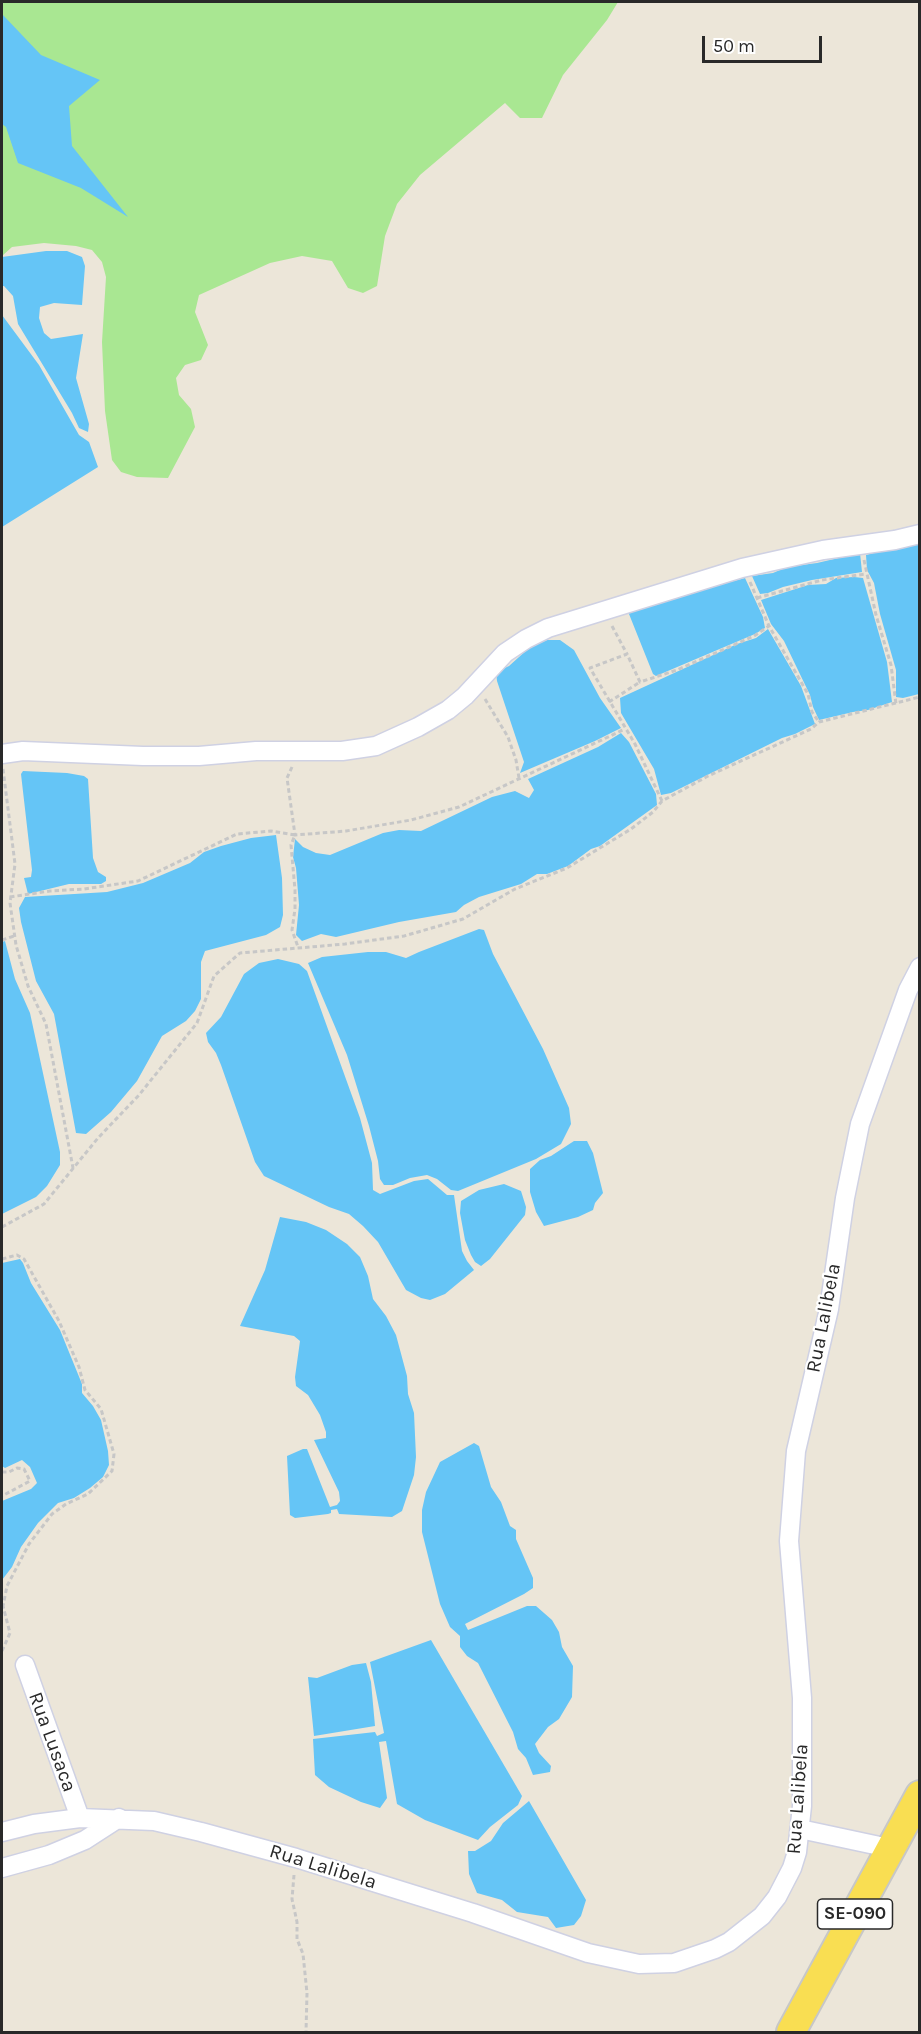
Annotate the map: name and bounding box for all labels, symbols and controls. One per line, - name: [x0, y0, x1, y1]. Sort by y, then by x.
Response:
- scale bar: [705, 24, 825, 62]
- text: 50 m: [713, 35, 755, 57]
- street label: Rua Lalibela: [802, 1261, 846, 1375]
- street label: Rua Lusaca: [23, 1689, 81, 1795]
- street label: Rua Lalibela: [782, 1743, 814, 1855]
- street label: Rua Lalibela: [267, 1839, 379, 1895]
- road number: SE-090: [818, 1899, 892, 1929]

